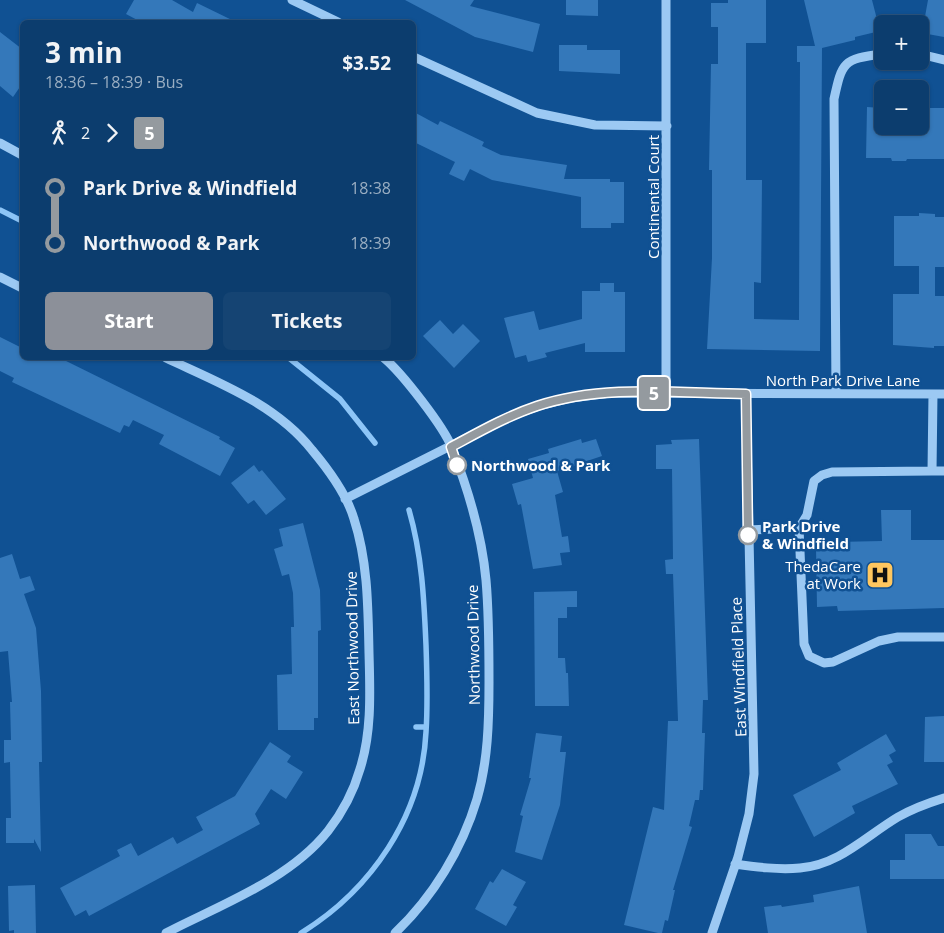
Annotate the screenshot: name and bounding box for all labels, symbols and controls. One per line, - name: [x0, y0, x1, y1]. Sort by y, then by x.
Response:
- map controls: [874, 15, 929, 135]
- button: +: [874, 15, 929, 70]
- text: 3 min: [45, 33, 123, 71]
- text: $3.52: [342, 50, 391, 76]
- text: 18:36 – 18:39 · Bus: [45, 71, 183, 93]
- button: −: [874, 80, 929, 135]
- icon: walk: [45, 119, 73, 147]
- icon: forward: [98, 119, 126, 147]
- text: 5: [144, 121, 154, 145]
- text: 2: [81, 122, 90, 144]
- street label: Continental Court: [643, 135, 663, 259]
- text: Park Drive & Windfield: [83, 175, 297, 201]
- text: 18:38: [350, 177, 391, 199]
- text: Northwood & Park: [83, 230, 259, 256]
- text: 18:39: [350, 232, 391, 254]
- button: Start: [45, 292, 213, 350]
- button: Tickets: [223, 292, 391, 350]
- street label: North Park Drive Lane: [766, 370, 920, 390]
- line badge: 5: [638, 377, 670, 409]
- text: 5: [649, 381, 659, 405]
- marker: Northwood & Park: [447, 455, 467, 475]
- place label: Northwood & Park: [471, 455, 611, 475]
- place label: Park Drive & Windfield: [762, 516, 849, 553]
- marker: Park Drive & Windfield: [738, 525, 758, 545]
- place label: ThedaCare at Work: [785, 556, 861, 593]
- hospital icon: ThedaCare at Work: [865, 560, 895, 590]
- street label: East Northwood Drive: [341, 571, 363, 725]
- street label: Northwood Drive: [462, 585, 484, 705]
- street label: East Windfield Place: [726, 597, 750, 737]

